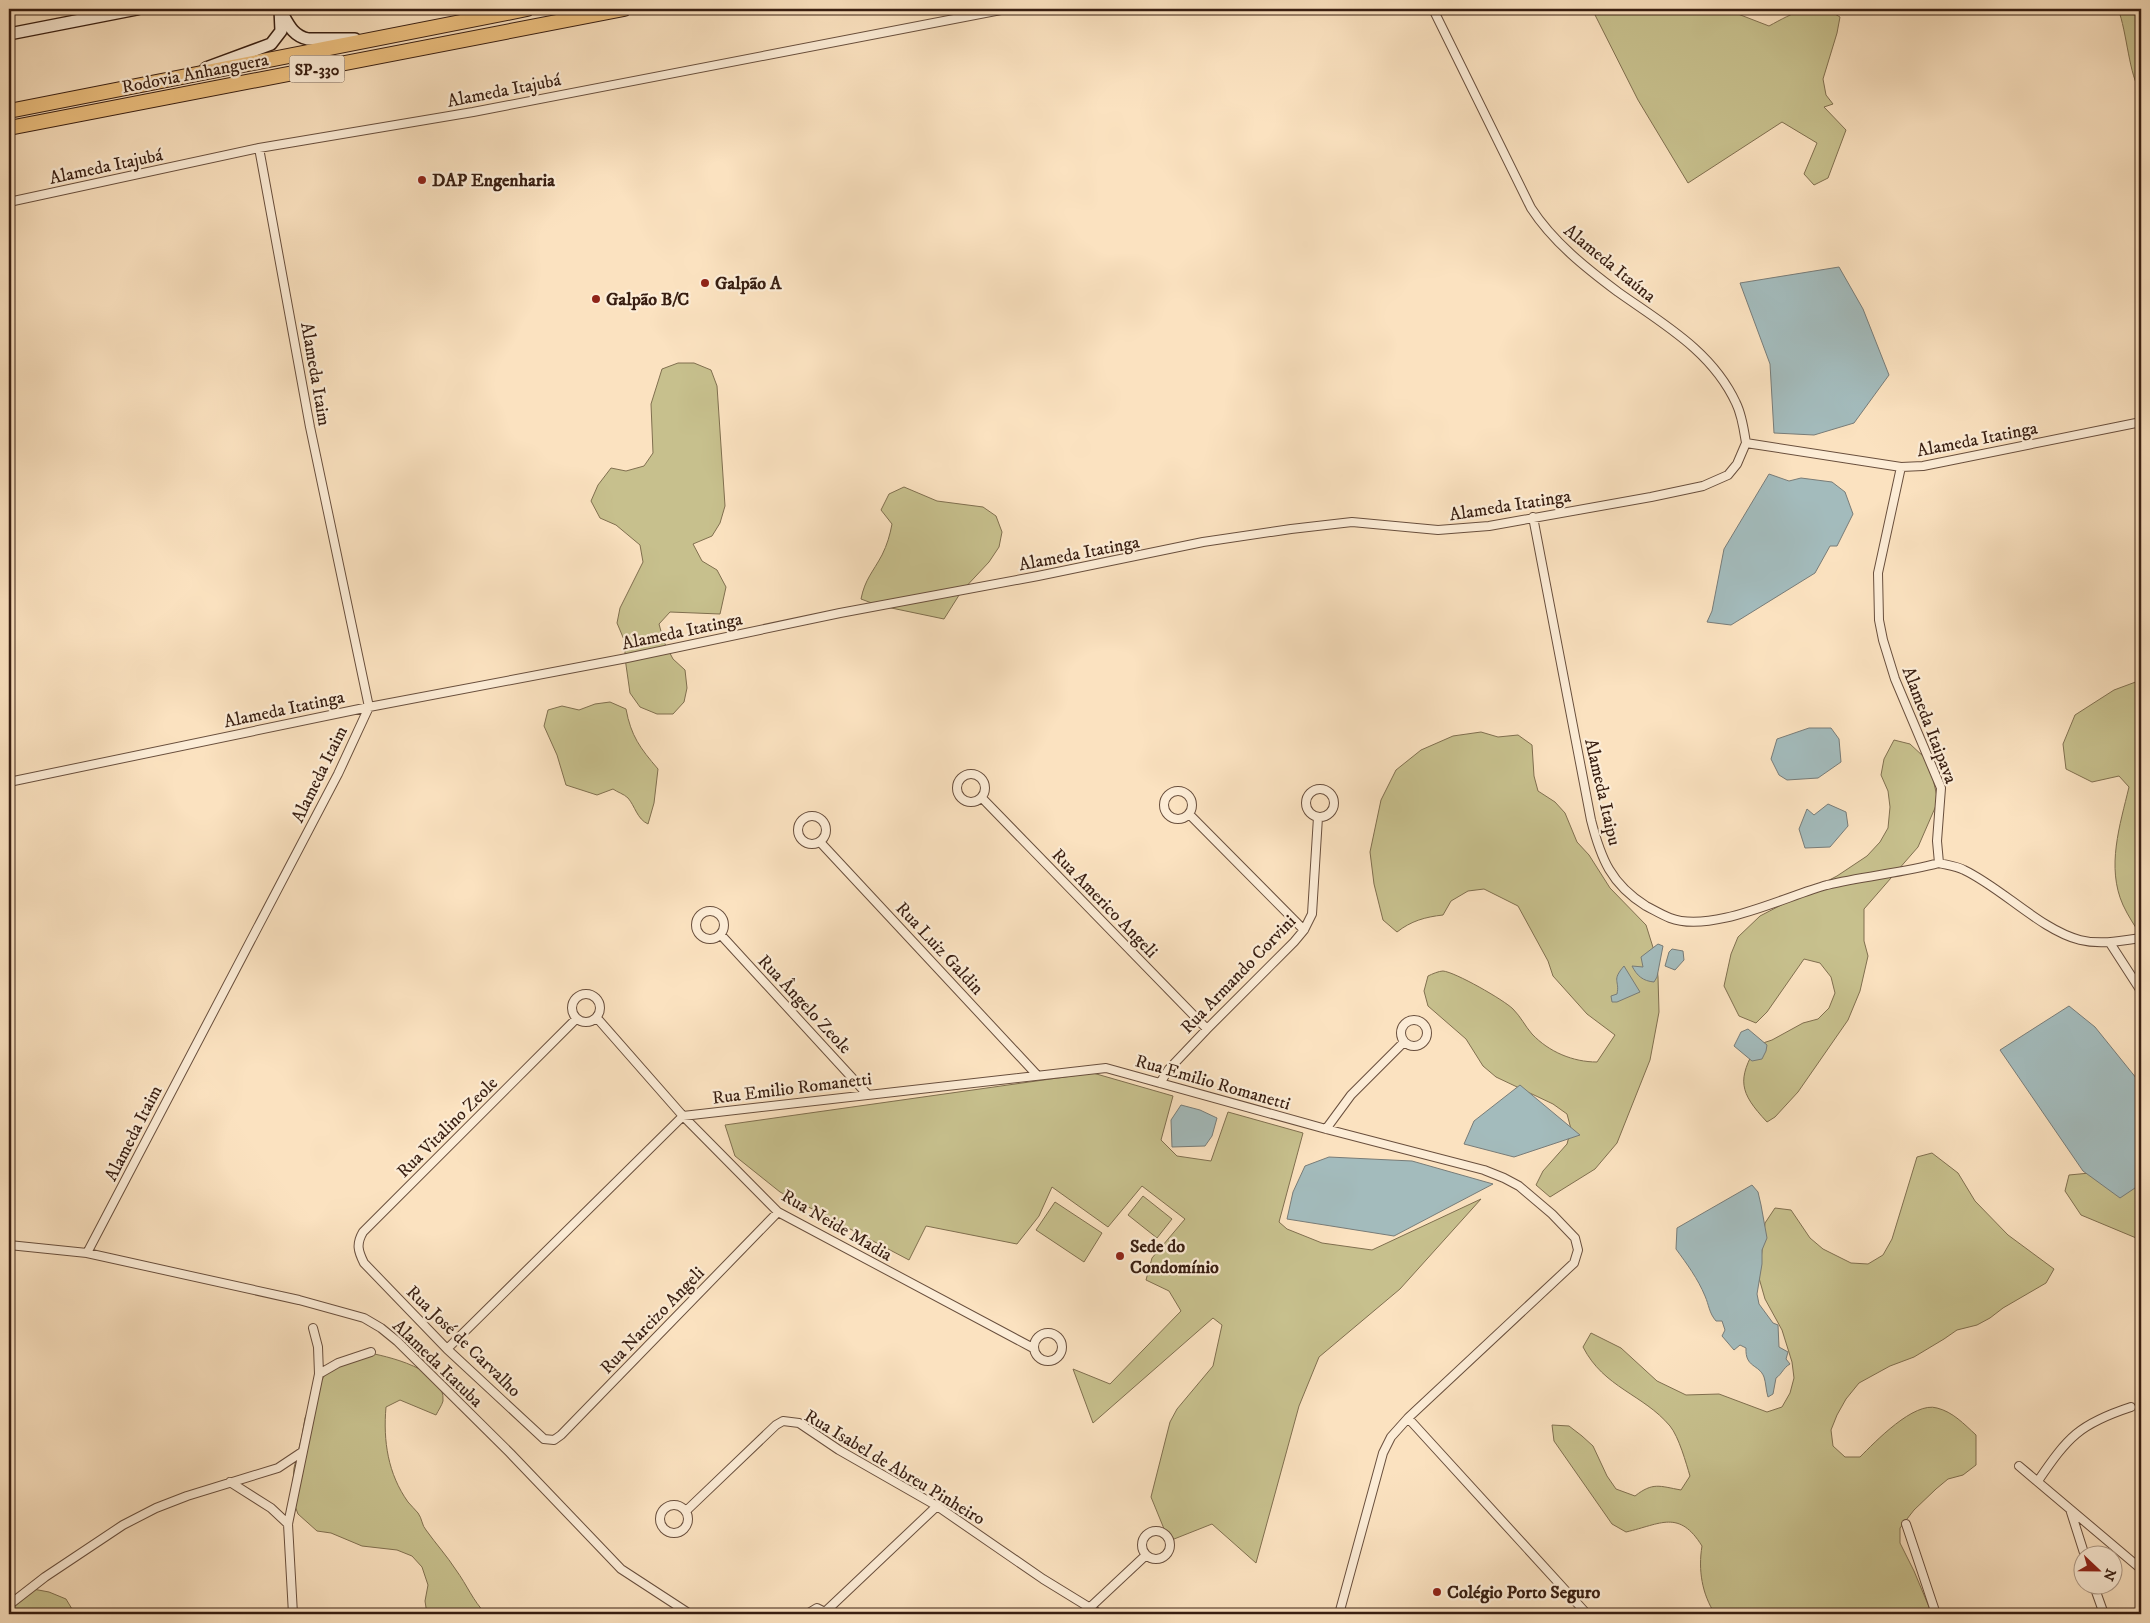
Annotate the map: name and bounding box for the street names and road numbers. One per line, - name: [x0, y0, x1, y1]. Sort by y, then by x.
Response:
- street label: Rodovia Anhanguera: [120, 49, 271, 99]
- road number: SP-330: [290, 56, 344, 82]
- street label: Alameda Itajubá: [445, 69, 563, 113]
- street label: Alameda Itajubá: [47, 144, 165, 190]
- street label: Alameda Itaúna: [1559, 220, 1660, 308]
- street label: Alameda Itaim: [295, 321, 335, 428]
- street label: Alameda Itatinga: [1915, 417, 2040, 462]
- street label: Alameda Itatinga: [1448, 485, 1573, 526]
- street label: Alameda Itatinga: [1017, 531, 1142, 576]
- street label: Alameda Itatinga: [620, 608, 745, 655]
- street label: Alameda Itaipava: [1897, 664, 1962, 787]
- street label: Alameda Itatinga: [222, 686, 347, 733]
- street label: Alameda Itaim: [287, 723, 353, 826]
- street label: Alameda Itaipu: [1579, 737, 1625, 848]
- street label: Rua Americo Angeli: [1047, 844, 1162, 963]
- street label: Rua Luiz Galdin: [891, 898, 988, 1000]
- street label: Rua Armando Corvini: [1176, 911, 1301, 1039]
- street label: Rua Ângelo Zeole: [753, 950, 857, 1059]
- street label: Rua Emilio Romanetti: [1133, 1050, 1293, 1116]
- street label: Rua Emilio Romanetti: [711, 1068, 873, 1110]
- street label: Rua Vitalino Zeole: [393, 1073, 503, 1183]
- street label: Alameda Itaim: [100, 1082, 167, 1185]
- street label: Rua Neide Madia: [777, 1185, 896, 1267]
- street label: Rua Narcizo Angeli: [596, 1262, 710, 1379]
- street label: Rua José de Carvalho: [401, 1281, 525, 1402]
- street label: Alameda Itatuba: [388, 1315, 487, 1413]
- street label: Rua Isabel de Abreu Pinheiro: [800, 1405, 989, 1531]

